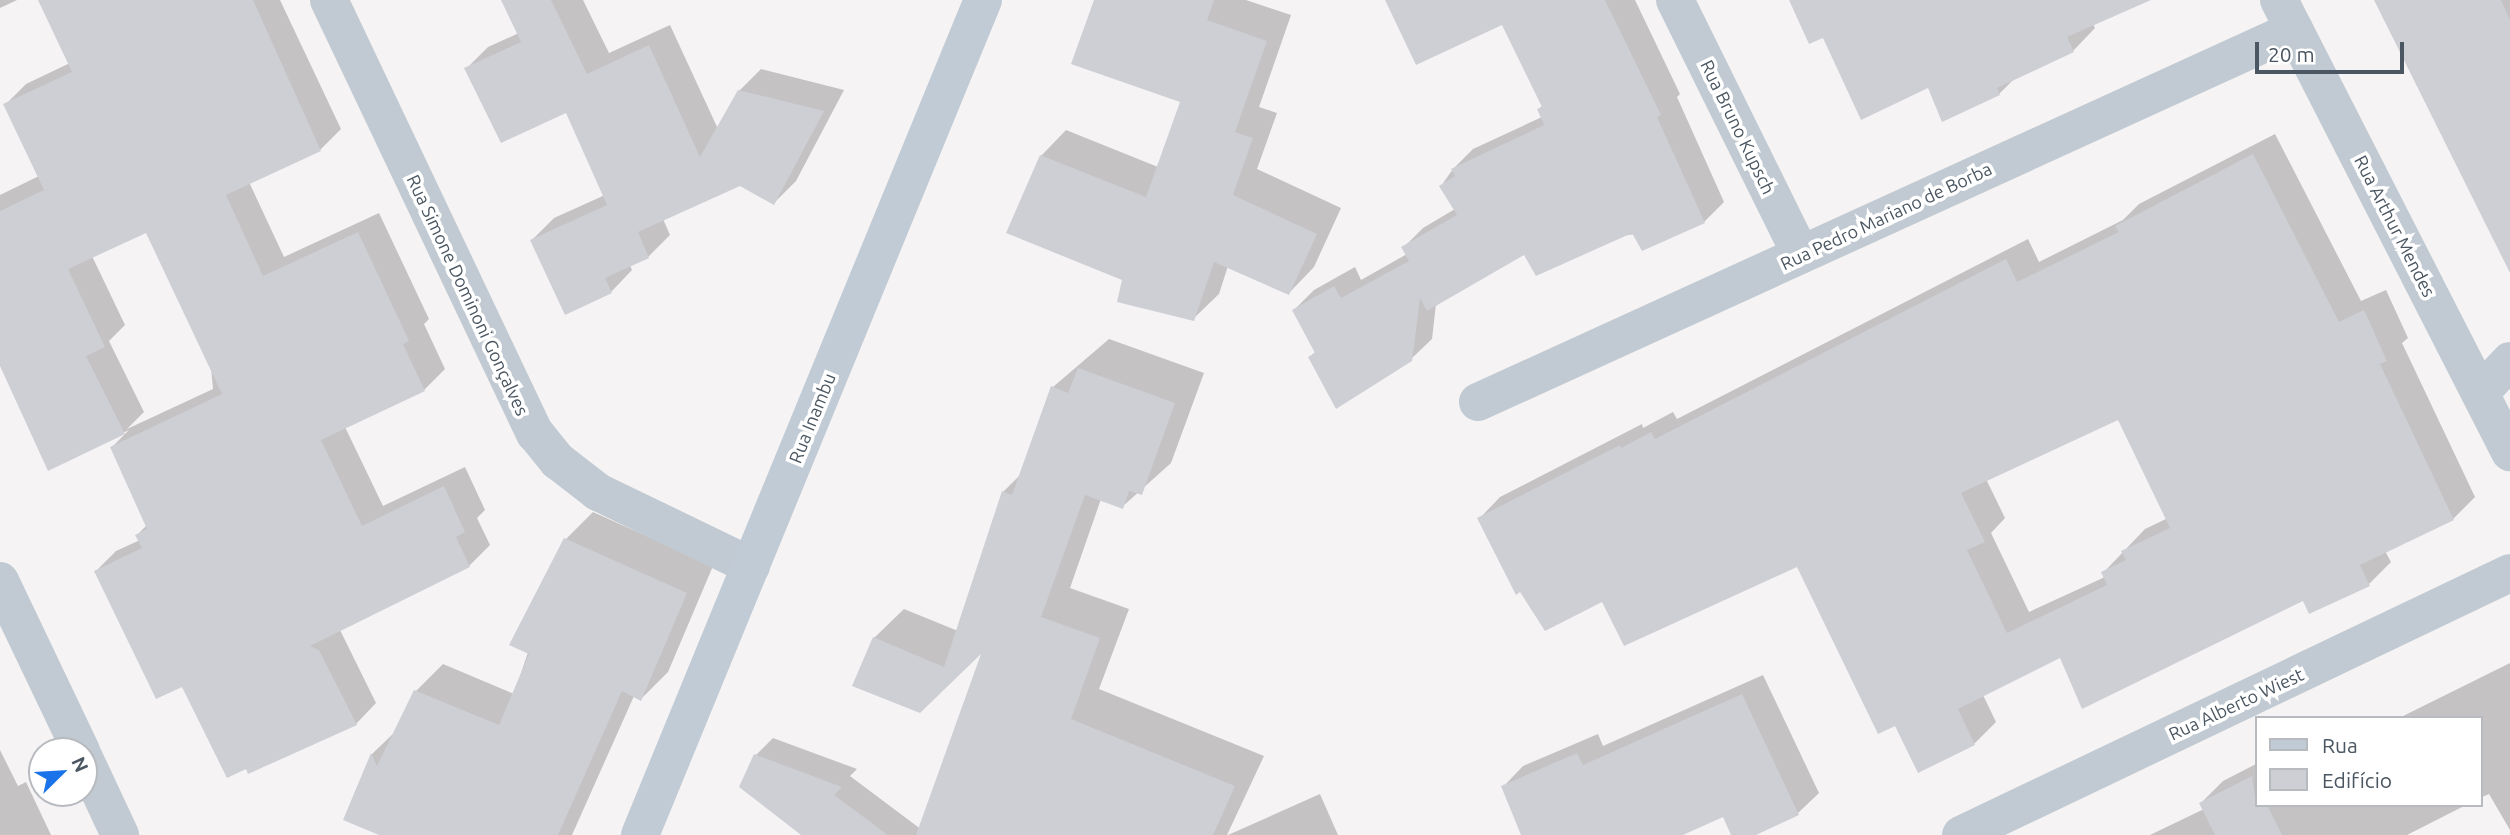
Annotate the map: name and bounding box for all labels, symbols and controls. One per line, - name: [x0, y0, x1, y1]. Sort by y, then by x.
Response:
- scale bar: [2258, 28, 2407, 72]
- text: 20 m: [2268, 42, 2315, 66]
- street label: Rua Bruno Kupsch: [1696, 56, 1780, 198]
- street label: Rua Arthur Mendes: [2350, 152, 2440, 300]
- street label: Rua Pedro Mariano de Borba: [1777, 157, 1995, 275]
- street label: Rua Simone Dominoni Gonçalves: [403, 171, 533, 419]
- street label: Rua Inambu: [784, 370, 840, 466]
- street label: Rua Alberto Wiest: [2165, 663, 2307, 745]
- legend: [2254, 716, 2482, 807]
- text: Rua: [2322, 733, 2358, 757]
- north arrow: [28, 737, 98, 807]
- text: N: [67, 753, 93, 775]
- text: Edifício: [2322, 768, 2392, 792]

